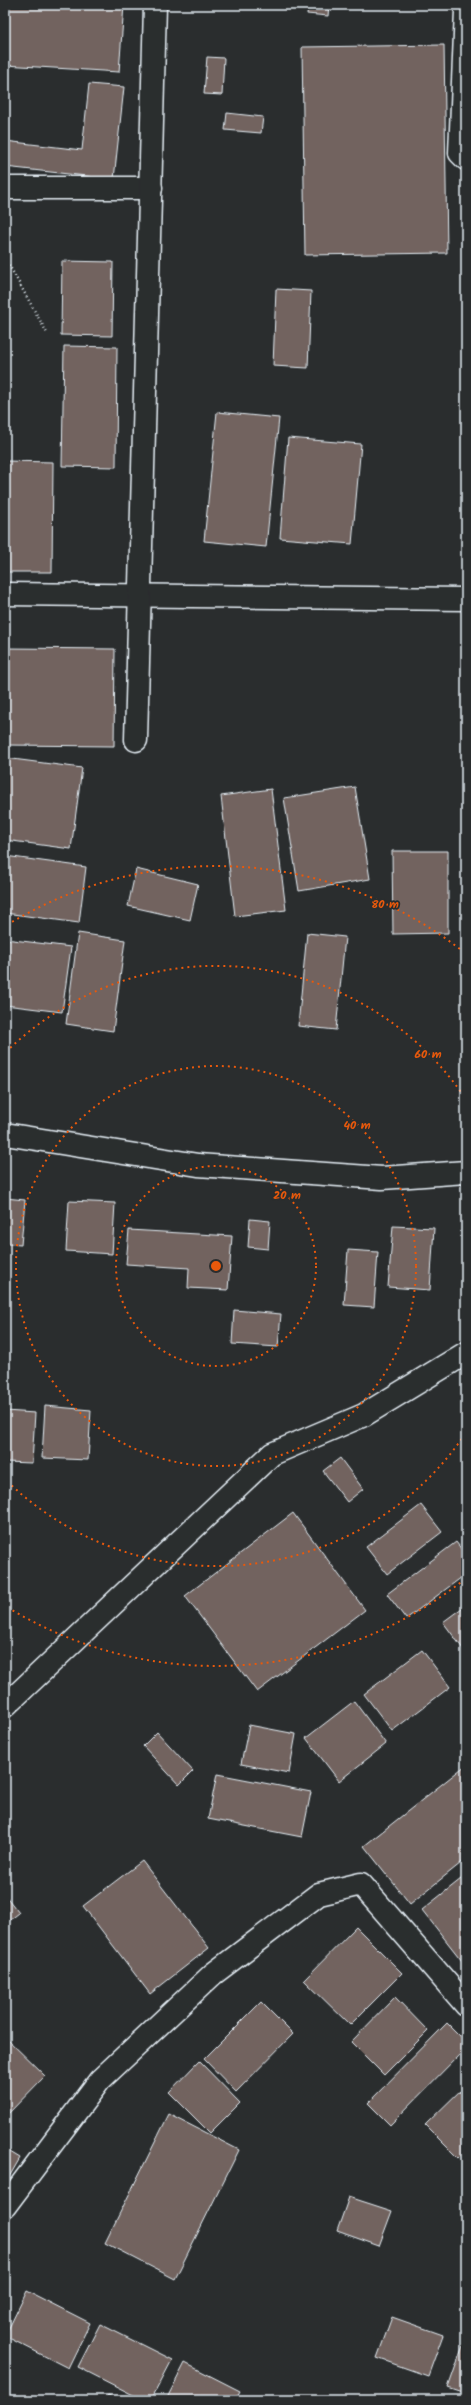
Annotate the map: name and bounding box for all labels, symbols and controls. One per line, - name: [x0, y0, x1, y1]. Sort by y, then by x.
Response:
- text: 80 m: [371, 895, 399, 914]
- text: 60 m: [414, 1045, 442, 1064]
- text: 40 m: [343, 1116, 371, 1135]
- text: 20 m: [273, 1186, 301, 1205]
- centre of rings: [209, 1259, 223, 1273]

